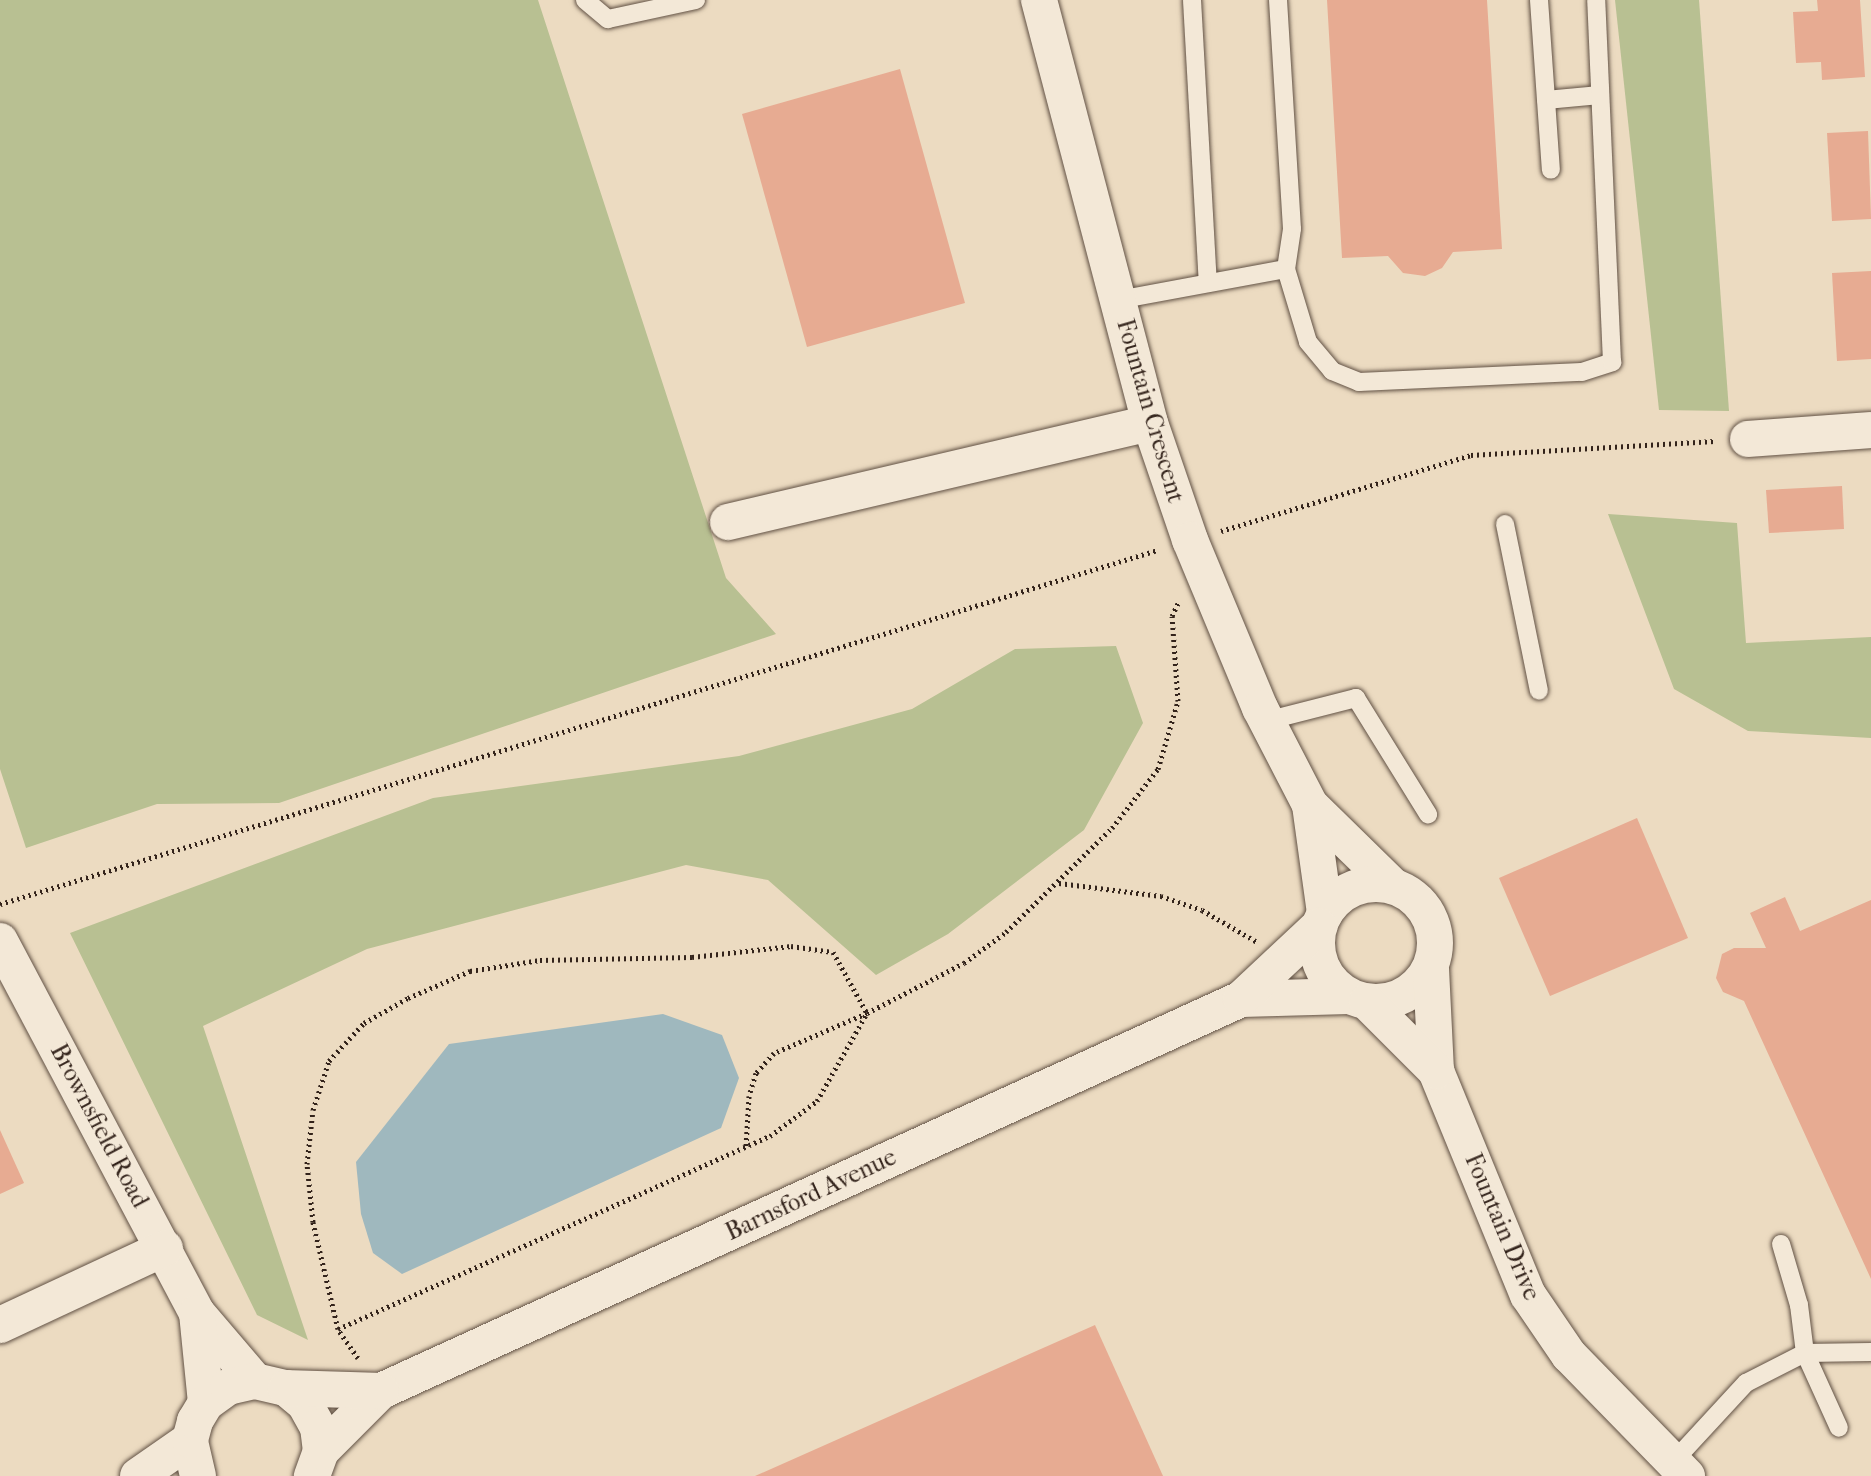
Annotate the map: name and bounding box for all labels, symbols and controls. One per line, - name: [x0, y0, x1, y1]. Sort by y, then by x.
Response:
- street label: Fountain Crescent: [1110, 316, 1190, 506]
- street label: Brownsfield Road: [44, 1039, 154, 1213]
- street label: Barnsford Avenue: [721, 1143, 901, 1247]
- street label: Fountain Drive: [1458, 1149, 1546, 1305]

